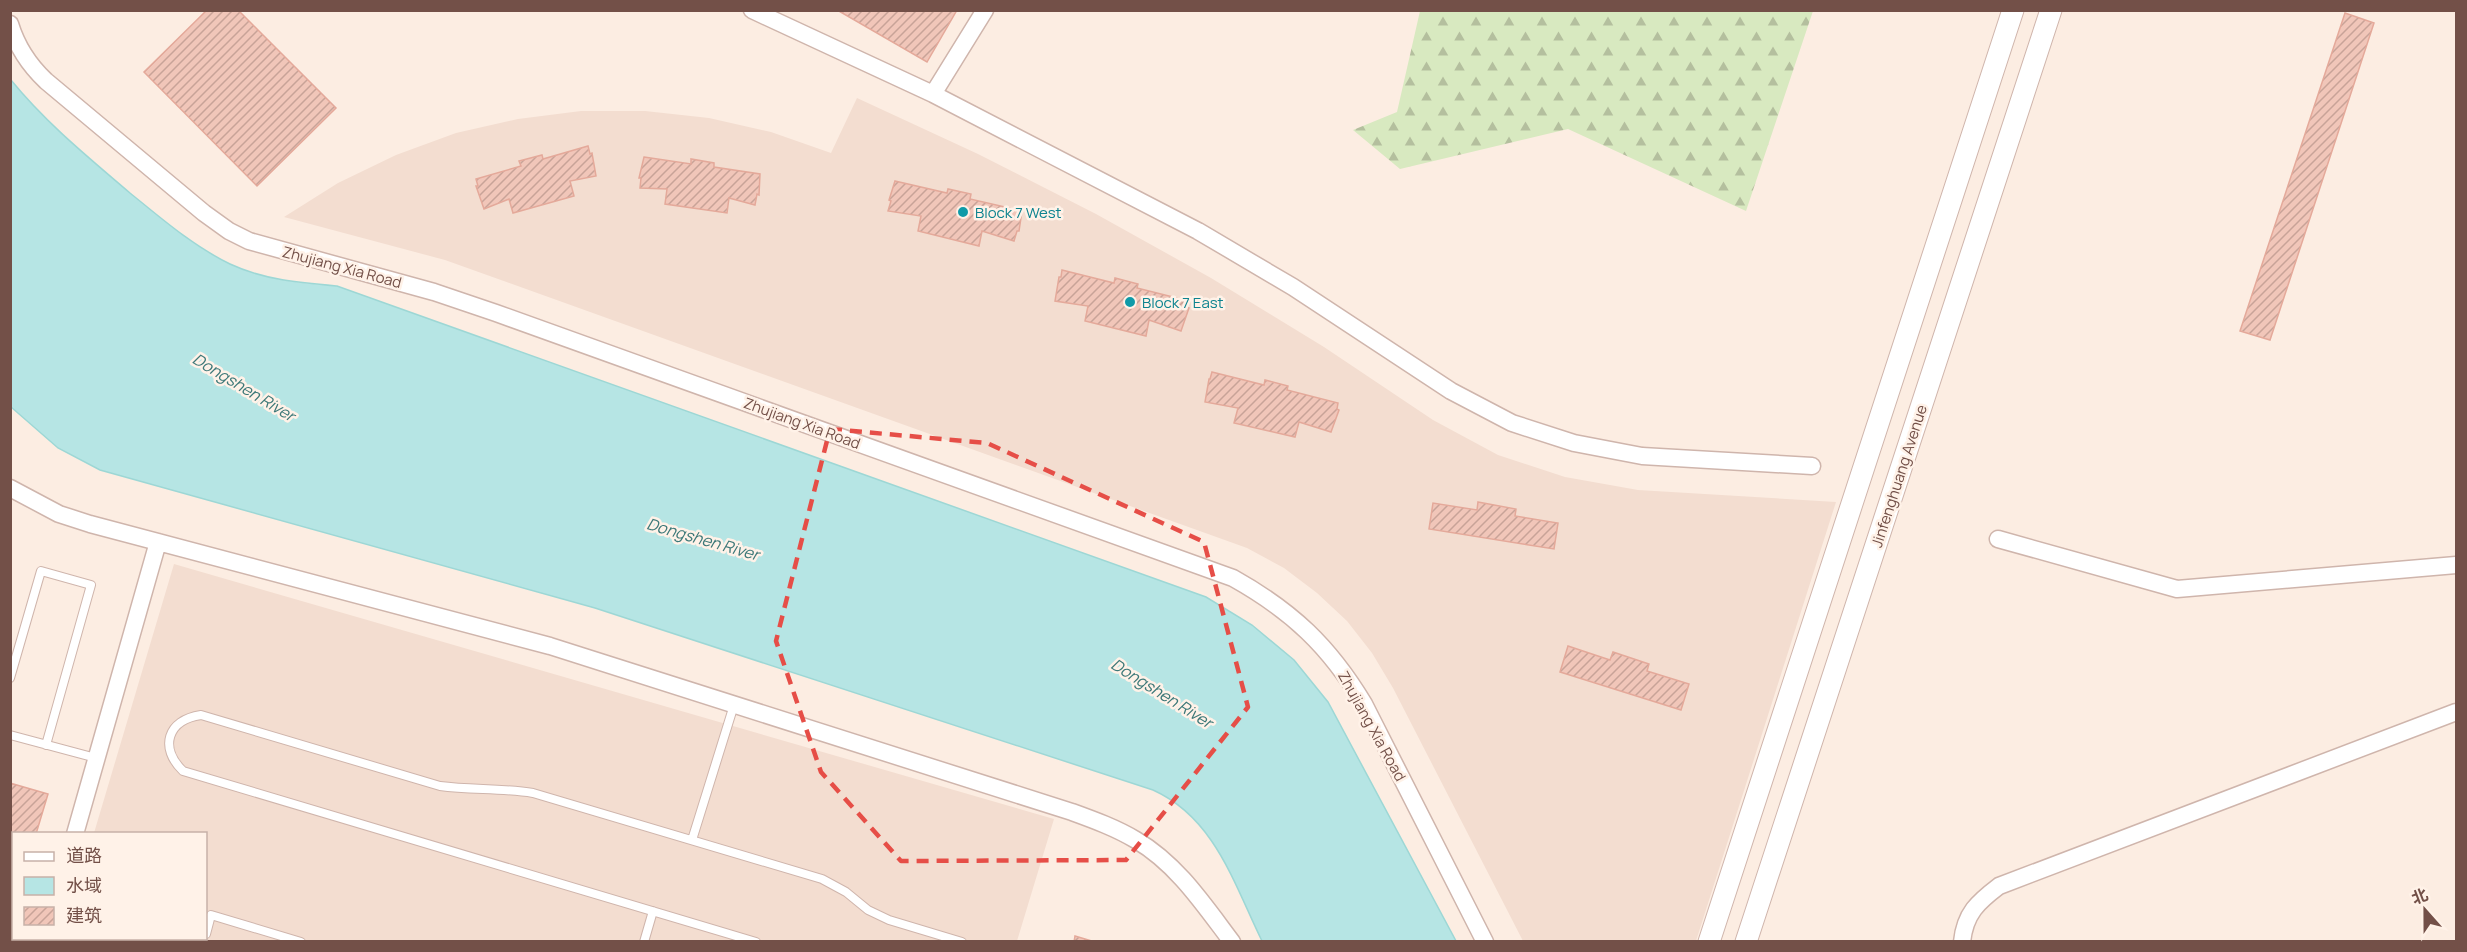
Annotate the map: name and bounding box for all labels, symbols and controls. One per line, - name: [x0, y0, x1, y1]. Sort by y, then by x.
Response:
- place label: Block 7 West: [975, 202, 1062, 223]
- marker: Block 7 West: [956, 205, 970, 219]
- street label: Zhujiang Xia Road: [280, 241, 404, 293]
- place label: Block 7 East: [1142, 292, 1224, 313]
- marker: Block 7 East: [1123, 295, 1137, 309]
- water label: Dongshen River: [189, 348, 301, 427]
- street label: Zhujiang Xia Road: [741, 392, 863, 454]
- street label: Jinfenghuang Avenue: [1866, 402, 1932, 550]
- water label: Dongshen River: [644, 512, 764, 566]
- water label: Dongshen River: [1107, 653, 1219, 734]
- street label: Zhujiang Xia Road: [1333, 667, 1411, 785]
- legend: [12, 832, 207, 940]
- text: 道路: [66, 843, 102, 867]
- text: 水域: [66, 873, 102, 897]
- north arrow: [2395, 880, 2455, 940]
- text: 北: [2408, 883, 2431, 909]
- text: 建筑: [66, 903, 102, 927]

